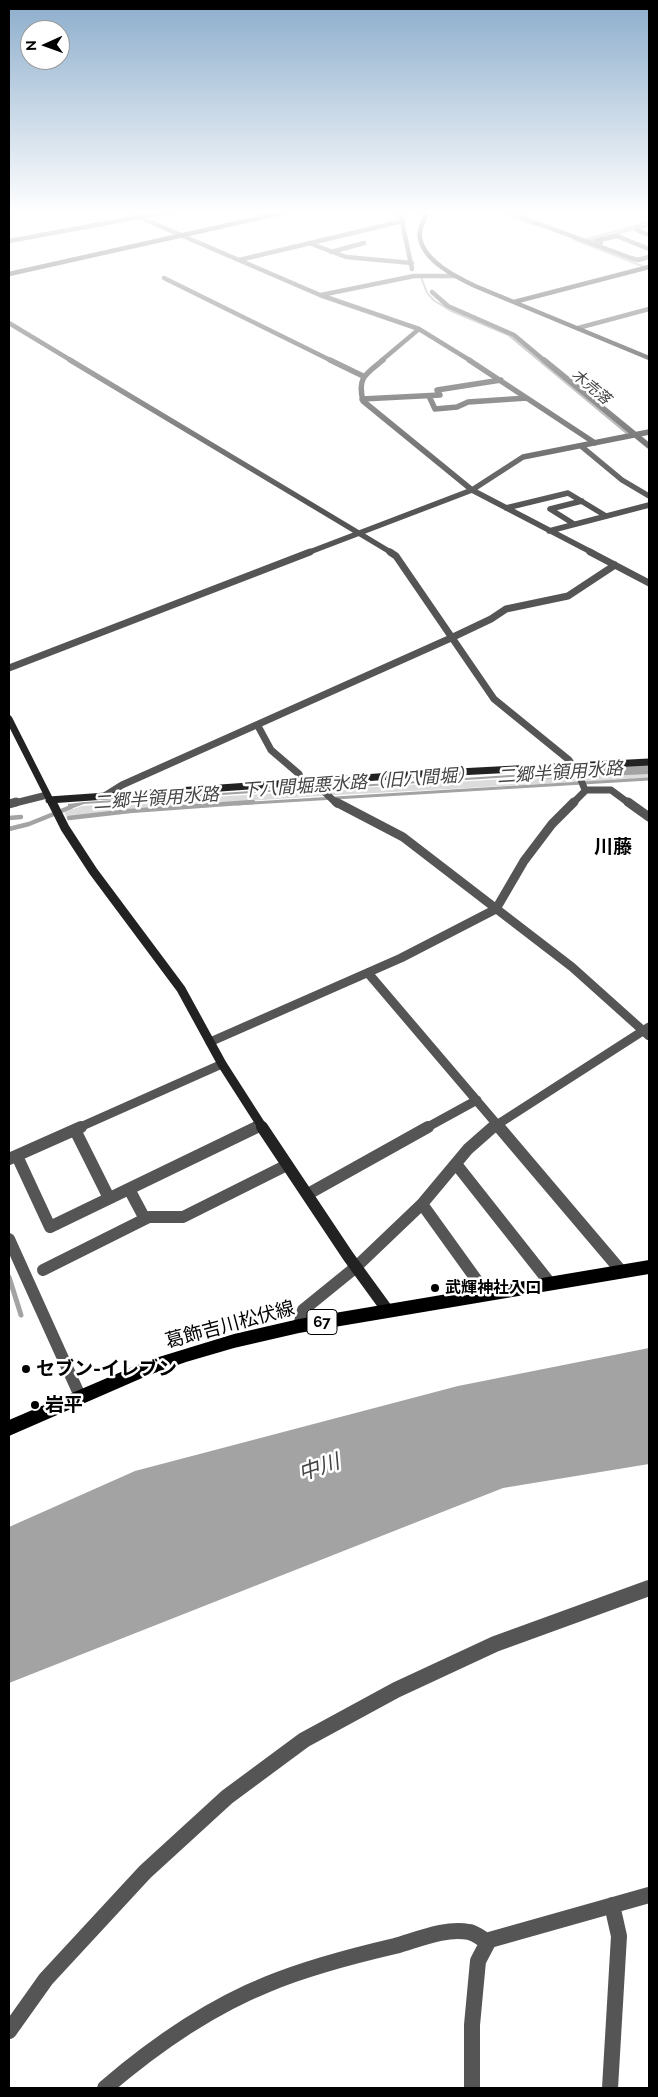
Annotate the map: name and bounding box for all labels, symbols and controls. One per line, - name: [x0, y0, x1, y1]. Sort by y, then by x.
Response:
- north arrow: [20, 20, 70, 70]
- text: N: [23, 40, 39, 51]
- water label: 木売落: [568, 366, 614, 408]
- water label: 二郷半領用水路: [496, 758, 624, 788]
- water label: 下八間堀悪水路（旧八間堀）: [241, 764, 475, 802]
- water label: 二郷半領用水路: [92, 784, 220, 814]
- district label: 川藤: [594, 836, 632, 858]
- place label: 武輝神社入口: [445, 1278, 541, 1298]
- marker: 武輝神社入口: [429, 1282, 441, 1294]
- street label: 葛飾吉川松伏線: [163, 1297, 297, 1353]
- road number: 67: [307, 1310, 337, 1334]
- place label: セブン-イレブン: [36, 1358, 177, 1380]
- marker: セブン-イレブン: [20, 1363, 32, 1375]
- place label: 岩平: [45, 1394, 83, 1416]
- marker: 岩平: [29, 1399, 41, 1411]
- water label: 中川: [295, 1449, 343, 1487]

